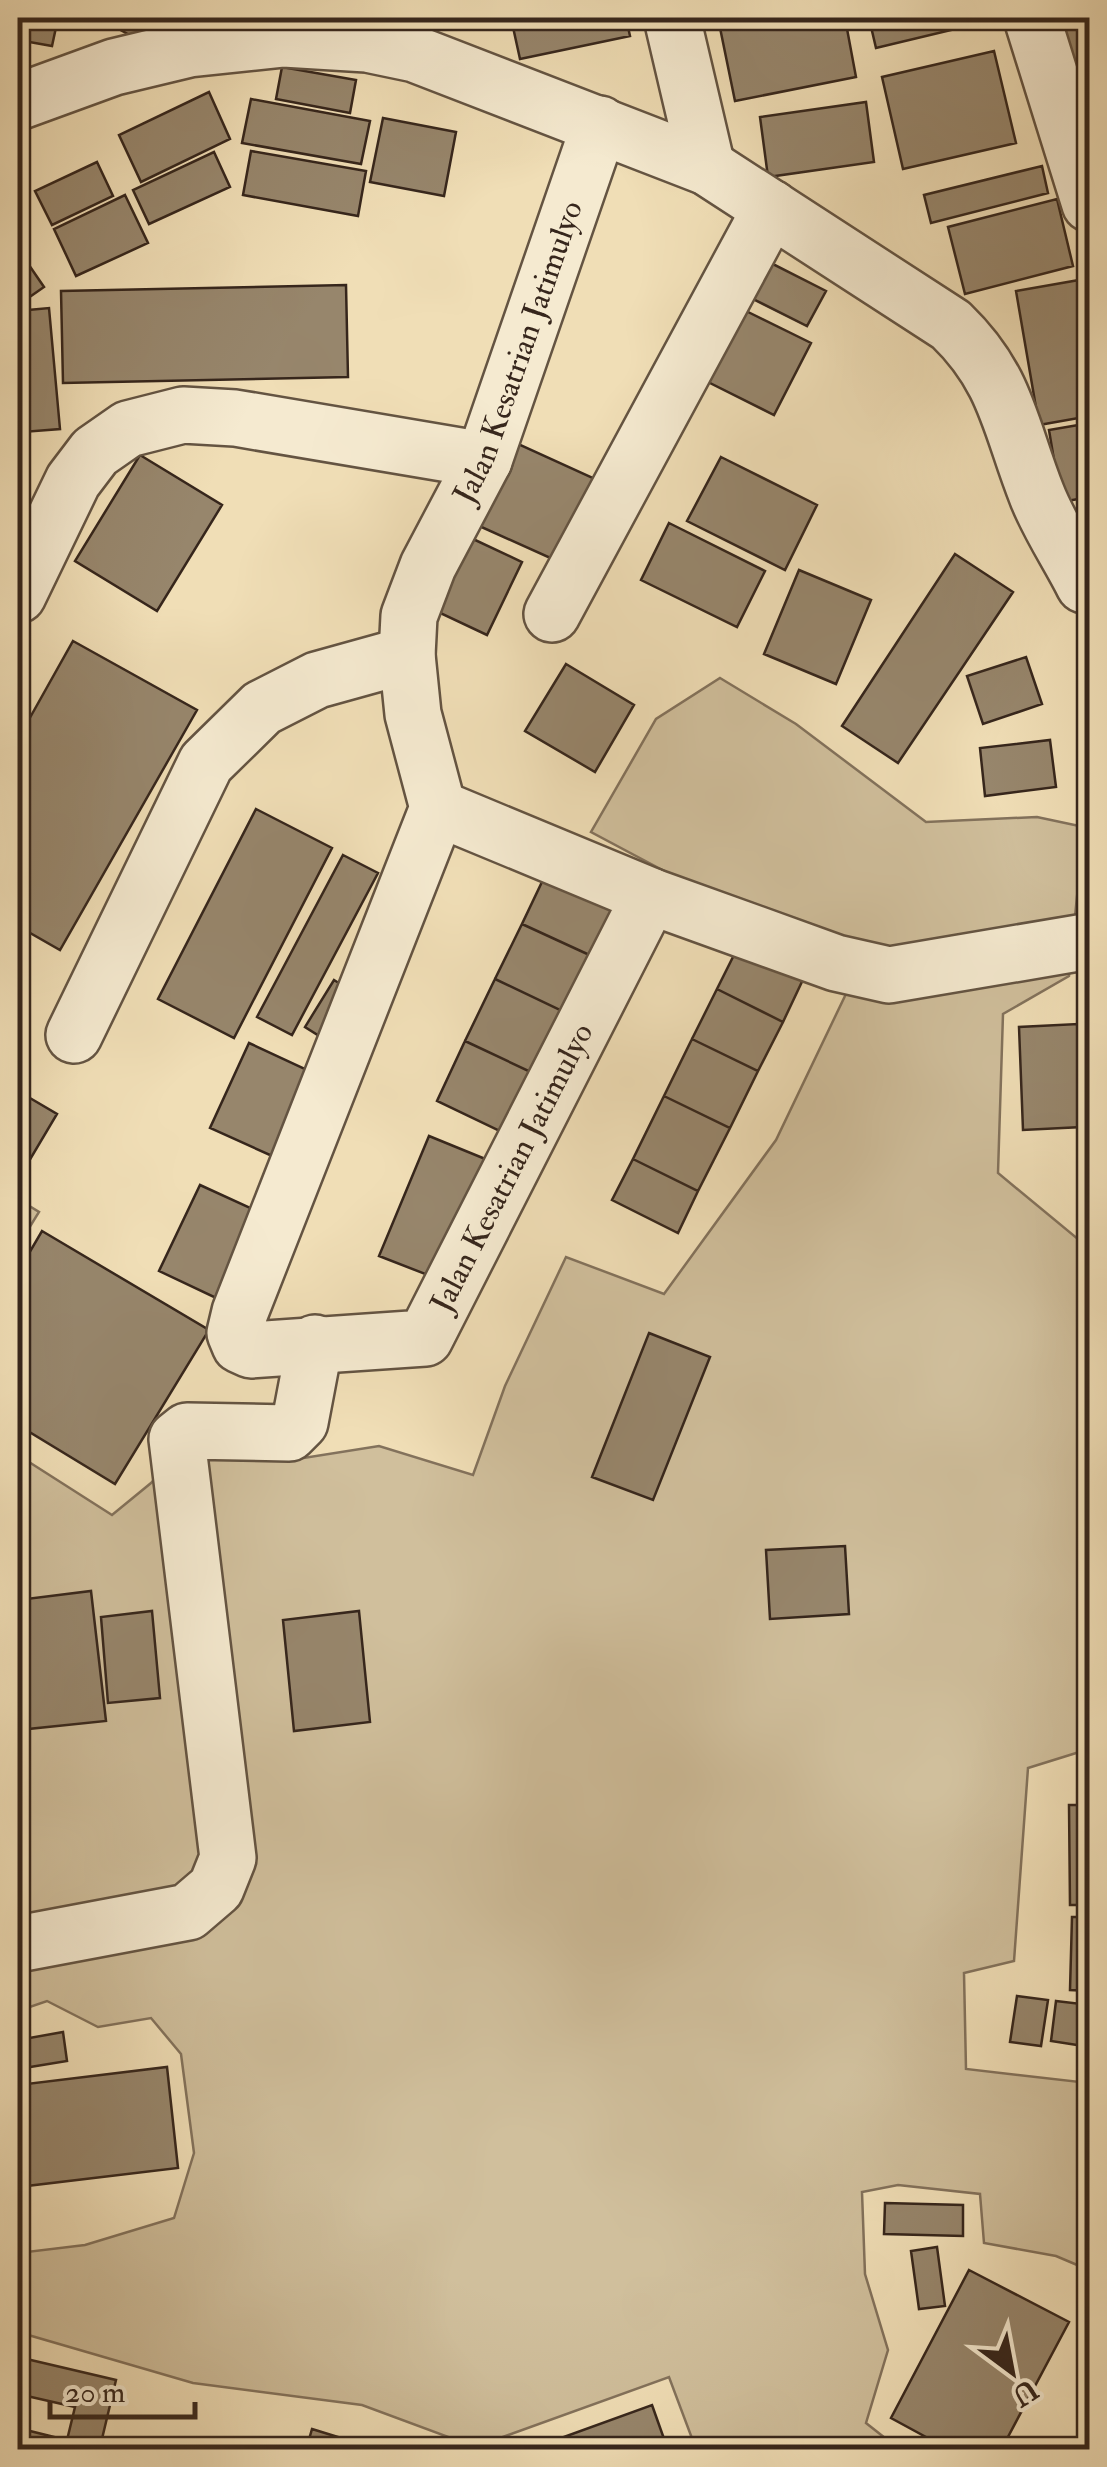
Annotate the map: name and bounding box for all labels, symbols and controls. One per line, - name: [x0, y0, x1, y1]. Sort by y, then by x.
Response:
- street label: Jalan Kesatrian Jatimulyo: [444, 196, 592, 512]
- street label: Jalan Kesatrian Jatimulyo: [421, 1017, 602, 1320]
- north arrow: [962, 2322, 1062, 2422]
- scale bar: [50, 2357, 195, 2419]
- text: U: [1005, 2371, 1044, 2413]
- text: 20 m: [65, 2374, 125, 2411]

